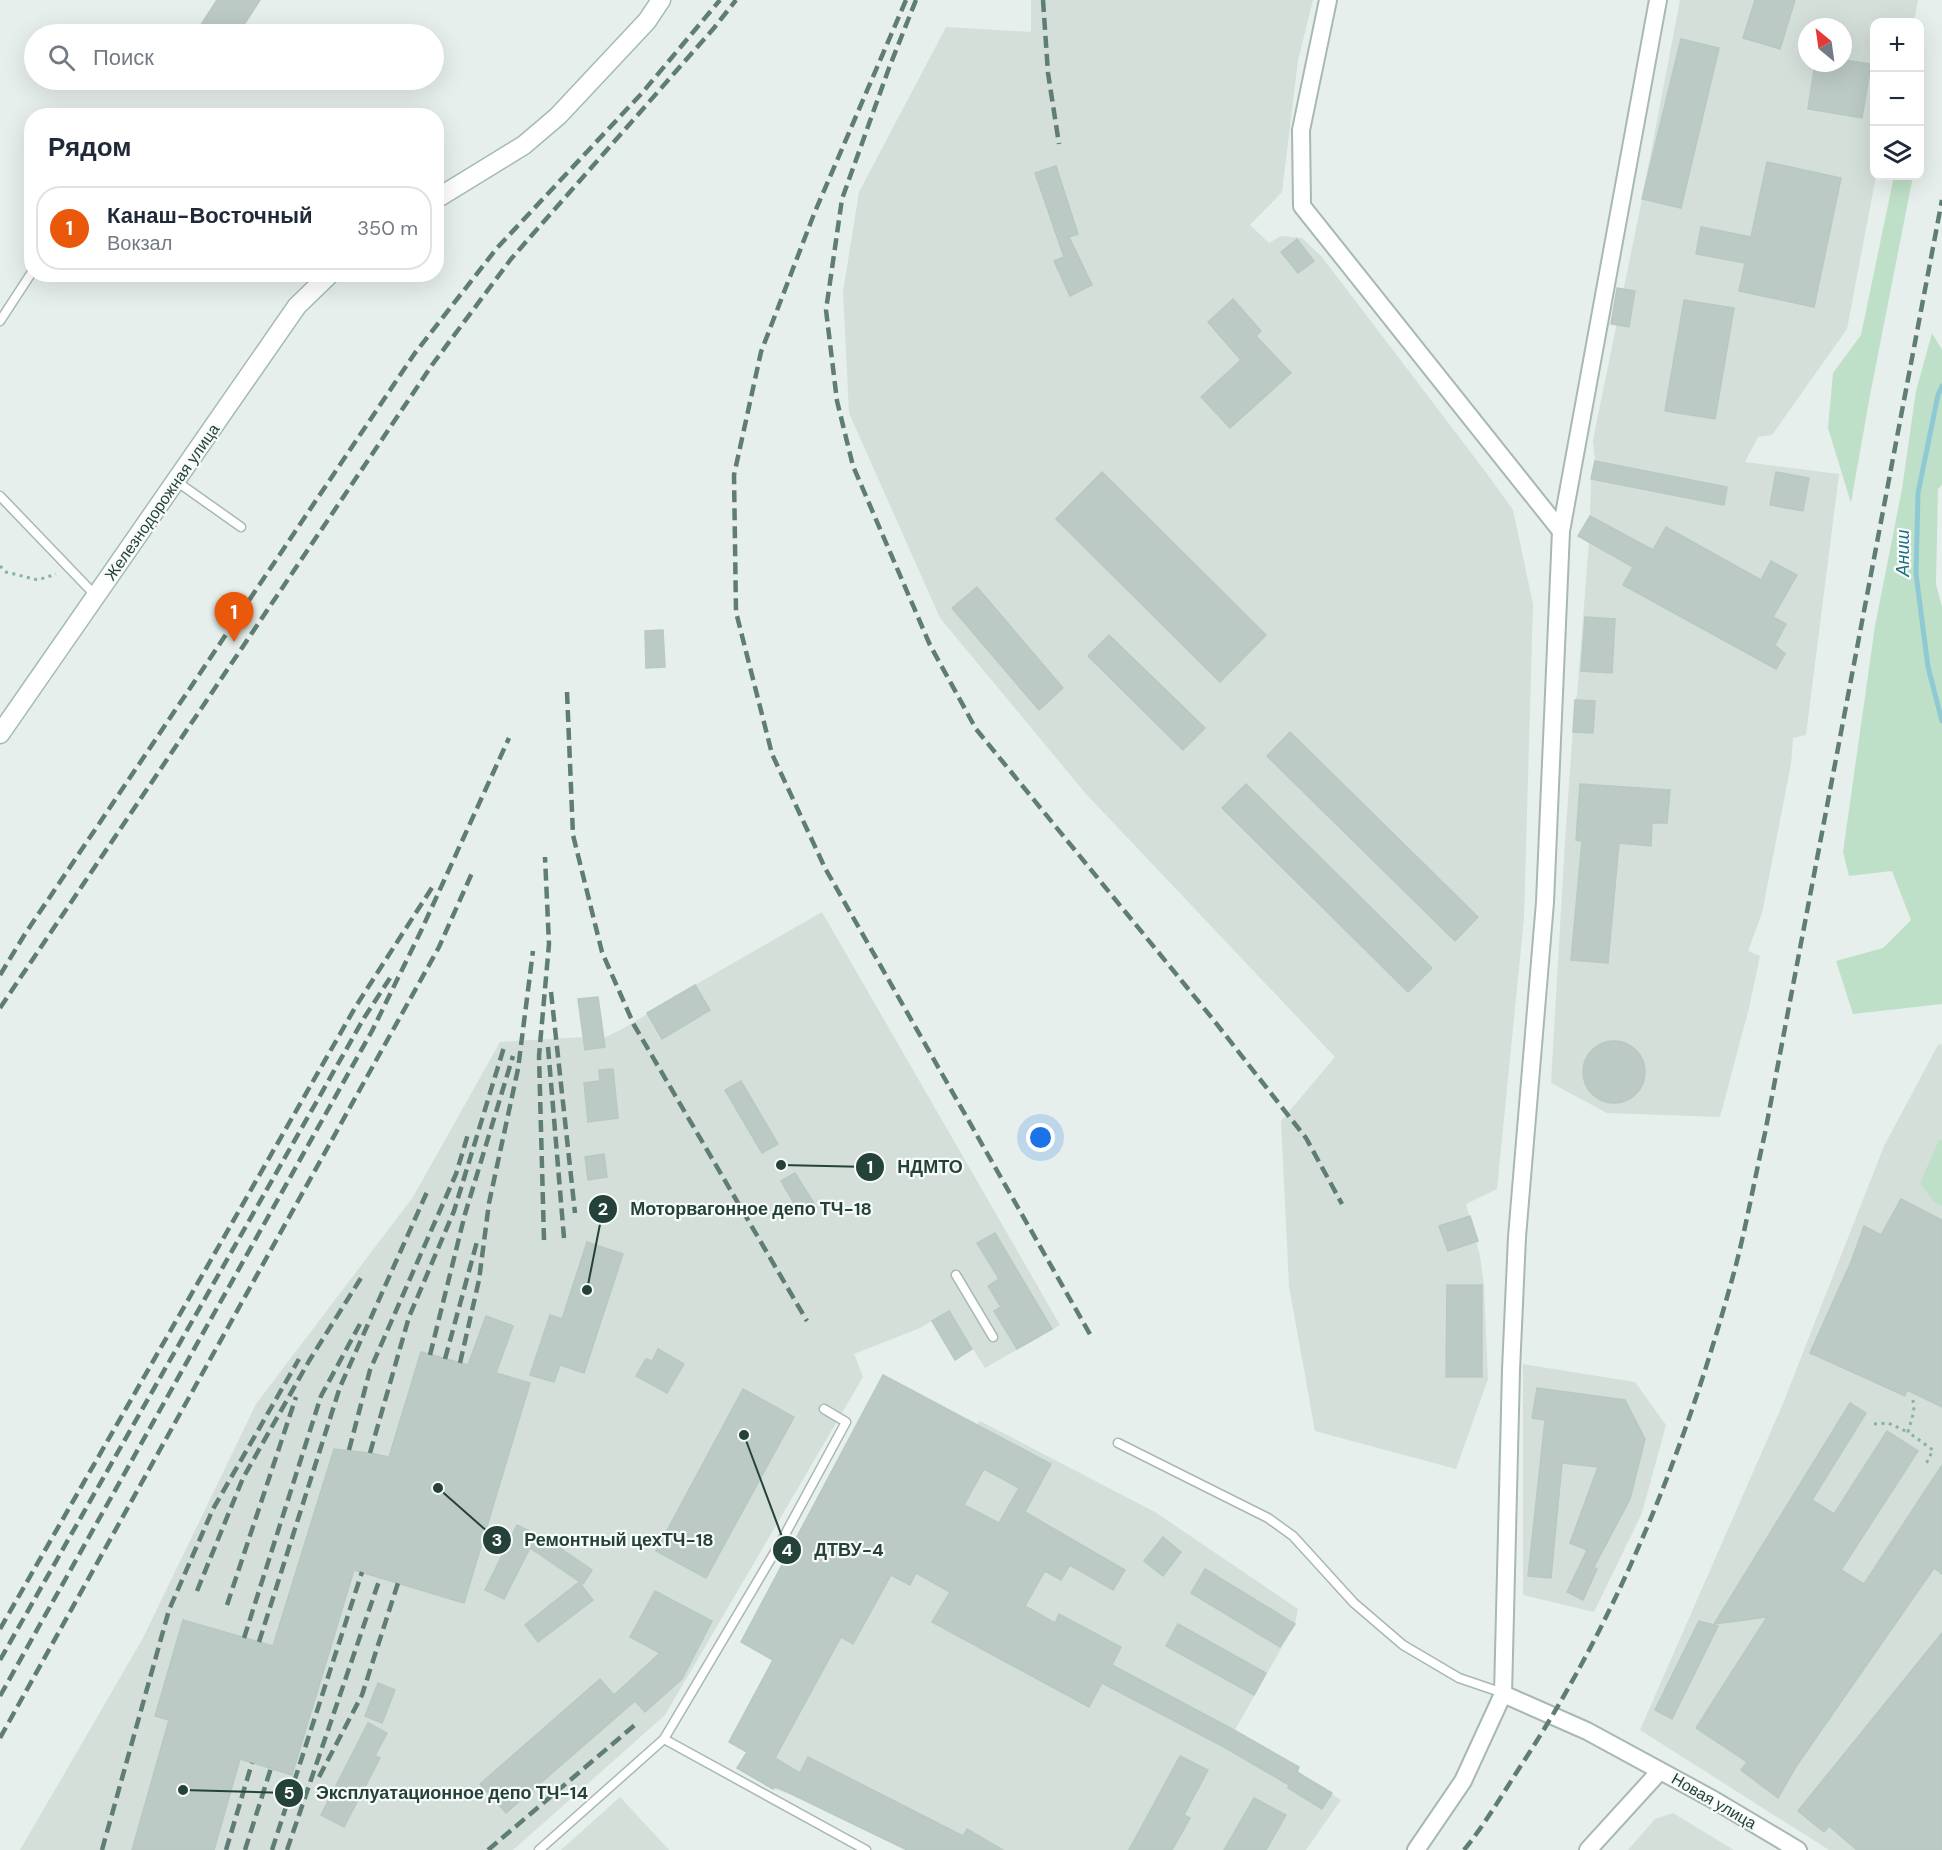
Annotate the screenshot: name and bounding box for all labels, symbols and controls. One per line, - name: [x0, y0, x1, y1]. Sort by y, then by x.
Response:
- north arrow: [1798, 18, 1852, 72]
- map controls: [1870, 18, 1924, 180]
- button: +: [1870, 18, 1924, 72]
- search box: [24, 24, 444, 90]
- icon: search: [45, 41, 78, 74]
- text: Поиск: [93, 43, 154, 72]
- button: −: [1870, 72, 1924, 126]
- button: layers: [1870, 126, 1924, 180]
- text: Рядом: [48, 130, 131, 164]
- text: Канаш-Восточный: [107, 201, 312, 230]
- text: 1: [66, 215, 73, 241]
- text: 350 m: [357, 215, 418, 241]
- text: Вокзал: [107, 230, 172, 256]
- street label: Железнодорожная улица: [100, 419, 224, 585]
- water label: Аниш: [1891, 530, 1915, 577]
- pin: 1: [214, 592, 254, 642]
- your location: [1026, 1123, 1055, 1152]
- callout: НДМТО: [855, 1149, 974, 1185]
- text: 1: [867, 1155, 873, 1179]
- text: НДМТО: [897, 1155, 963, 1179]
- callout: Моторвагонное депо ТЧ-18: [588, 1191, 884, 1227]
- text: 2: [598, 1197, 608, 1221]
- text: Моторвагонное депо ТЧ-18: [630, 1197, 872, 1221]
- callout: Ремонтный цехТЧ-18: [482, 1522, 726, 1558]
- text: 3: [492, 1528, 502, 1552]
- text: Ремонтный цехТЧ-18: [524, 1528, 714, 1552]
- callout: ДТВУ-4: [772, 1532, 896, 1568]
- text: 4: [781, 1538, 793, 1562]
- text: ДТВУ-4: [814, 1538, 884, 1562]
- street label: Новая улица: [1668, 1768, 1760, 1834]
- callout: Эксплуатационное депо ТЧ-14: [274, 1775, 601, 1811]
- text: 5: [283, 1781, 295, 1805]
- text: Эксплуатационное депо ТЧ-14: [316, 1781, 588, 1805]

